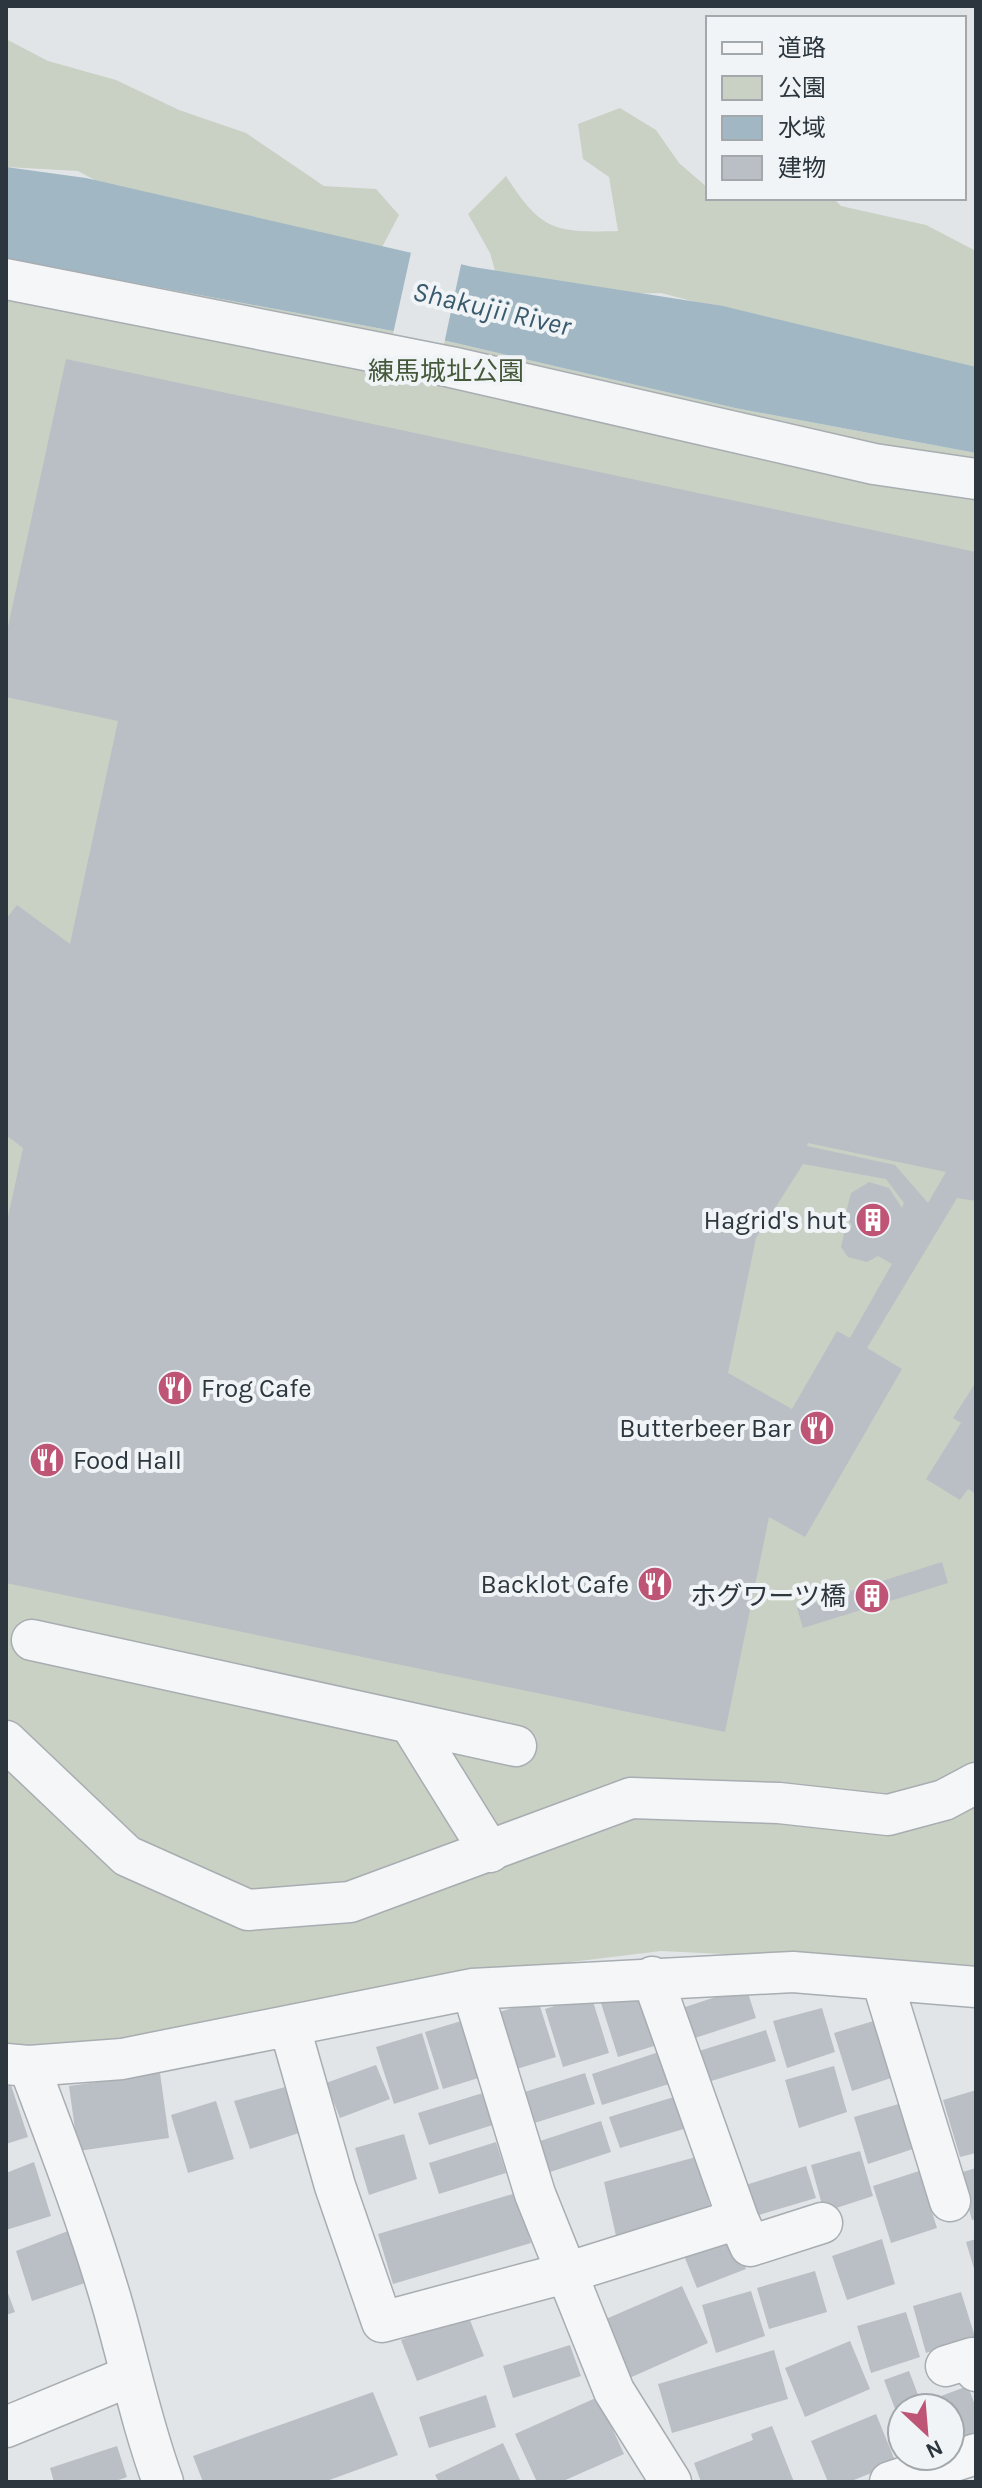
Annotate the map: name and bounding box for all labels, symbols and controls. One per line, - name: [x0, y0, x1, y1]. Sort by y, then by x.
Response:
- legend: [706, 16, 966, 200]
- text: 道路: [778, 34, 826, 62]
- text: 公園: [778, 74, 826, 102]
- text: 水域: [778, 114, 826, 142]
- text: 建物: [778, 154, 826, 182]
- water label: Shakujii River: [410, 274, 576, 343]
- park label: 練馬城址公園: [368, 356, 524, 387]
- building icon: Hagrid's hut: [854, 1201, 892, 1239]
- place label: Hagrid's hut: [704, 1205, 847, 1236]
- restaurant icon: Frog Cafe: [156, 1369, 194, 1407]
- place label: Frog Cafe: [201, 1373, 312, 1404]
- restaurant icon: Butterbeer Bar: [798, 1409, 836, 1447]
- place label: Butterbeer Bar: [619, 1413, 792, 1444]
- restaurant icon: Food Hall: [28, 1441, 66, 1479]
- place label: Food Hall: [73, 1445, 182, 1476]
- restaurant icon: Backlot Cafe: [636, 1565, 674, 1603]
- place label: Backlot Cafe: [481, 1569, 629, 1600]
- building icon: ホグワーツ橋: [853, 1577, 891, 1615]
- place label: ホグワーツ橋: [691, 1581, 846, 1612]
- north arrow: [886, 2392, 966, 2472]
- text: N: [922, 2434, 947, 2464]

